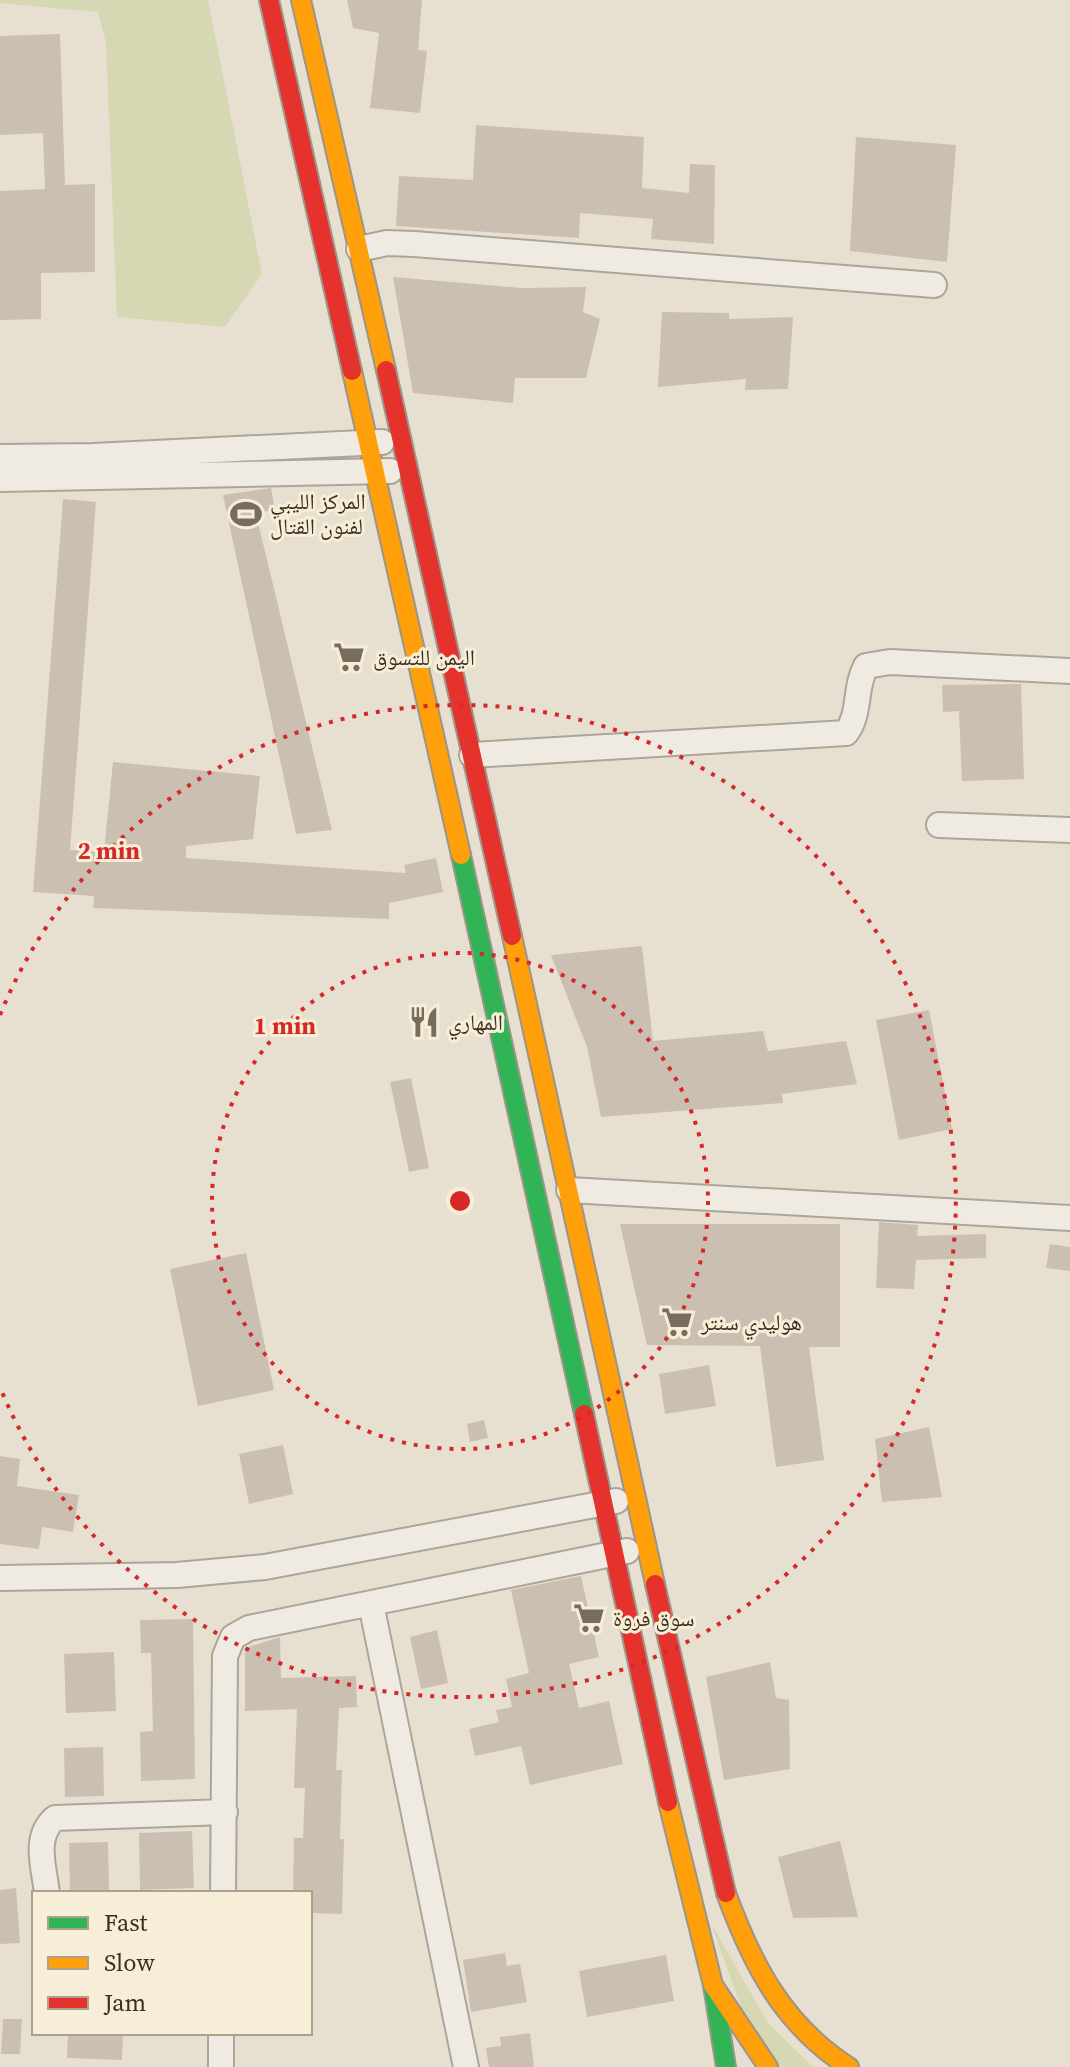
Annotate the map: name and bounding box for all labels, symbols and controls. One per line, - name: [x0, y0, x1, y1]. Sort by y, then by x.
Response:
- place label: المركز الليبي لفنون القتال: [270, 486, 366, 541]
- sports icon: المركز الليبي لفنون القتال: [229, 497, 263, 531]
- supermarket icon: اليمن للتسوق: [332, 640, 366, 674]
- place label: اليمن للتسوق: [373, 642, 475, 672]
- text: 2 min: [78, 834, 140, 867]
- restaurant icon: المهاري: [407, 1005, 441, 1039]
- place label: المهاري: [448, 1007, 503, 1040]
- text: 1 min: [254, 1009, 316, 1042]
- centre of rings: [446, 1187, 474, 1215]
- supermarket icon: هوليدي سنتر: [660, 1305, 694, 1339]
- place label: هوليدي سنتر: [700, 1307, 802, 1340]
- supermarket icon: سوق فروة: [572, 1601, 606, 1635]
- place label: سوق فروة: [613, 1603, 695, 1633]
- legend: [32, 1891, 312, 2035]
- text: Fast: [104, 1906, 148, 1939]
- text: Slow: [104, 1946, 155, 1979]
- text: Jam: [103, 1986, 146, 2019]

